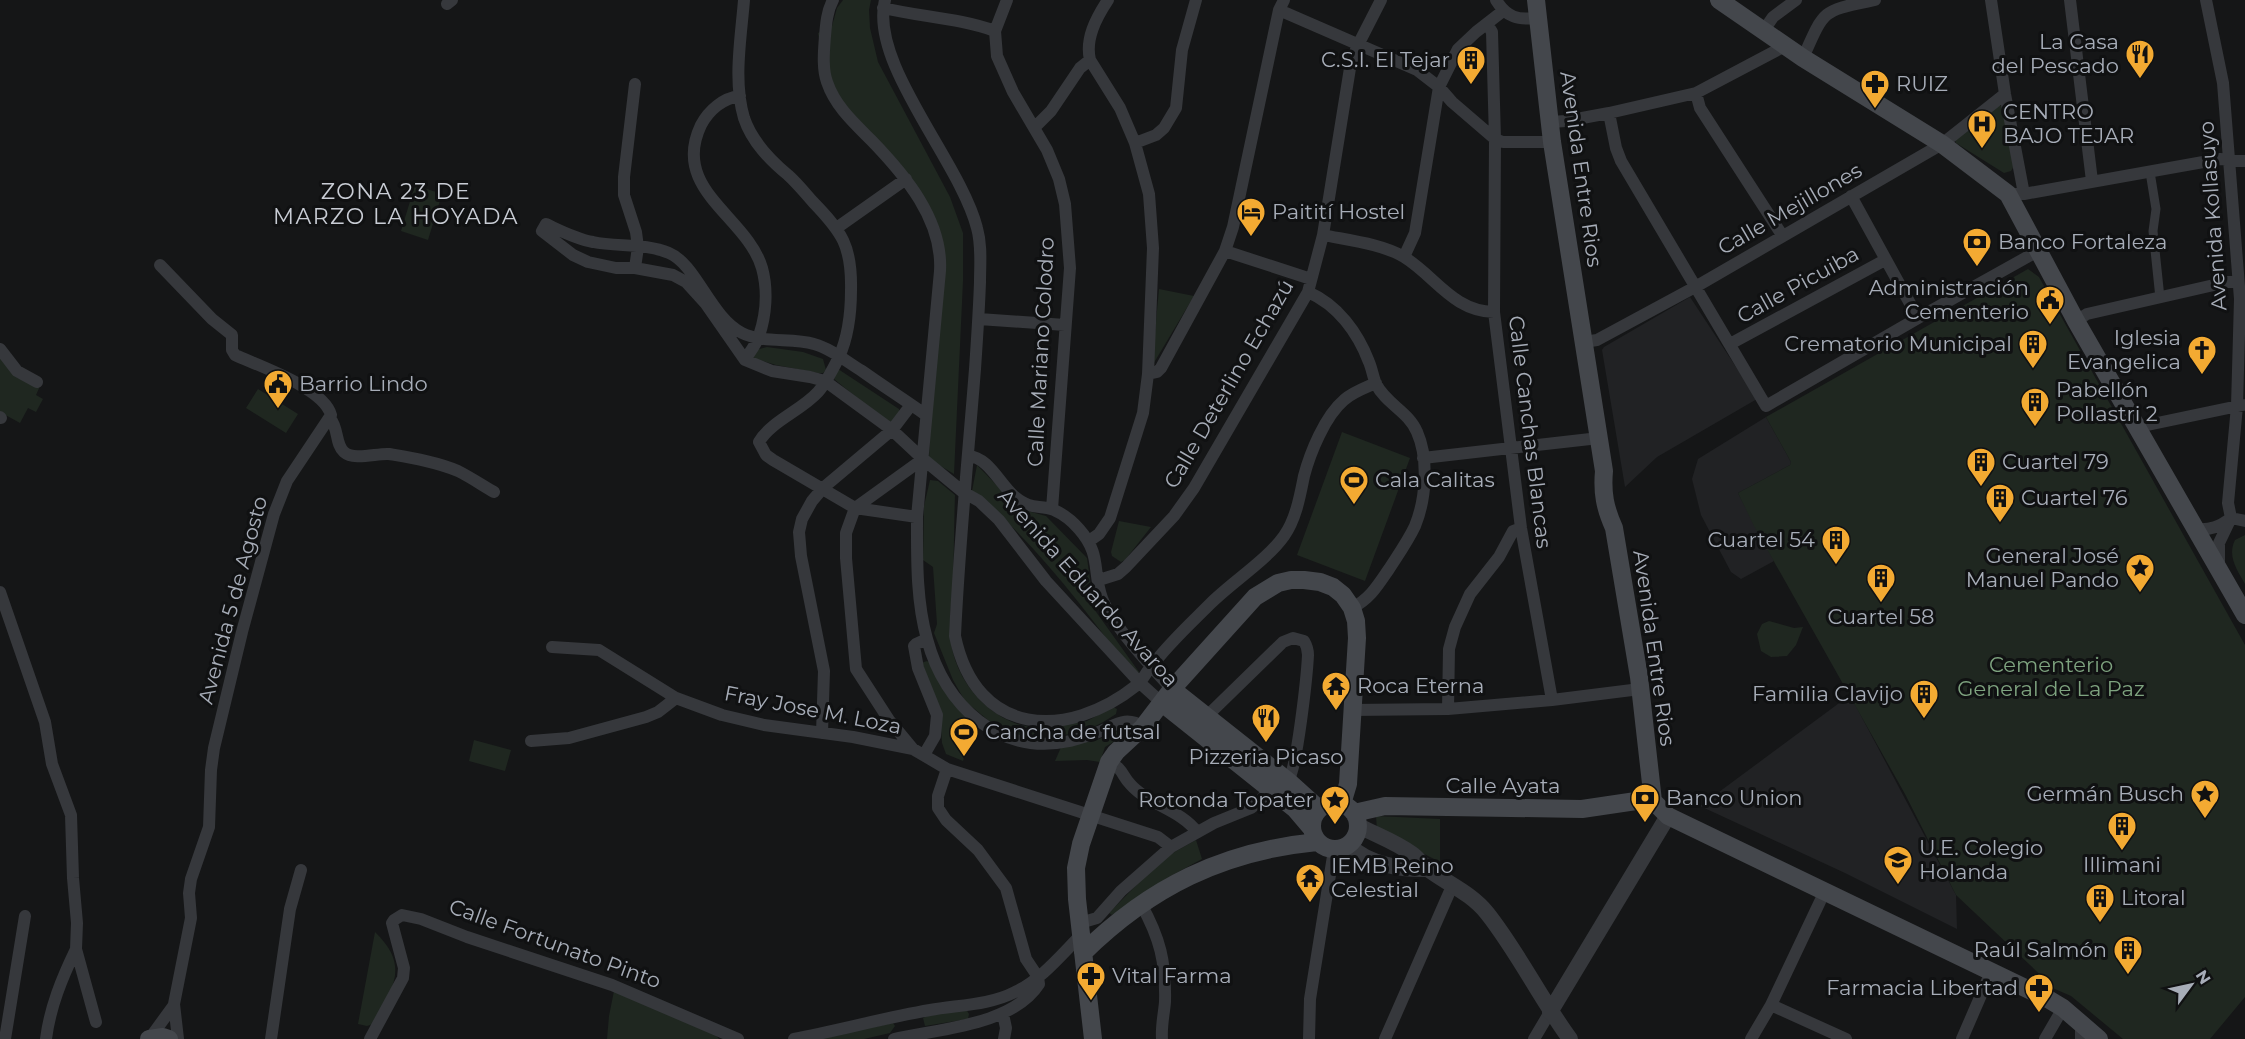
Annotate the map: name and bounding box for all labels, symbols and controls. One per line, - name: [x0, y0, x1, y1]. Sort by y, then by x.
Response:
- place label: La Casa del Pescado: [1992, 29, 2119, 78]
- restaurant icon: La Casa del Pescado: [2124, 38, 2156, 80]
- building icon: C.S.I. El Tejar: [1455, 44, 1487, 86]
- place label: C.S.I. El Tejar: [1321, 47, 1450, 72]
- pharmacy icon: RUIZ: [1859, 68, 1891, 110]
- street label: Avenida Entre Rios: [1555, 69, 1608, 269]
- place label: RUIZ: [1896, 71, 1948, 96]
- place label: CENTRO BAJO TEJAR: [2003, 99, 2134, 148]
- hospital icon: CENTRO BAJO TEJAR: [1966, 108, 1998, 150]
- street label: Avenida Kollasuyo: [2193, 120, 2232, 312]
- street label: Calle Mejillones: [1713, 157, 1866, 260]
- district label: ZONA 23 DE MARZO LA HOYADA: [273, 178, 519, 230]
- hotel icon: Paitití Hostel: [1235, 196, 1267, 238]
- place label: Paitití Hostel: [1272, 199, 1405, 224]
- bank icon: Banco Fortaleza: [1961, 226, 1993, 268]
- place label: Banco Fortaleza: [1998, 229, 2167, 254]
- street label: Calle Mariano Colodro: [1022, 236, 1059, 468]
- street label: Calle Picuiba: [1732, 241, 1863, 328]
- street label: Calle Deterlino Echazú: [1159, 275, 1299, 493]
- place label: Administración Cementerio: [1869, 275, 2029, 324]
- public building icon: Administración Cementerio: [2034, 284, 2066, 326]
- street label: Calle Canchas Blancas: [1504, 314, 1557, 550]
- place label: Iglesia Evangelica: [2067, 325, 2181, 374]
- building icon: Crematorio Municipal: [2017, 328, 2049, 370]
- place label: Crematorio Municipal: [1784, 331, 2012, 356]
- church icon: Iglesia Evangelica: [2186, 334, 2218, 376]
- public building icon: Barrio Lindo: [262, 368, 294, 410]
- place label: Barrio Lindo: [299, 371, 428, 396]
- place label: Pabellón Pollastri 2: [2056, 377, 2158, 426]
- building icon: Pabellón Pollastri 2: [2019, 386, 2051, 428]
- building icon: Cuartel 79: [1965, 446, 1997, 488]
- place label: Cuartel 79: [2002, 449, 2109, 474]
- sports icon: Cala Calitas: [1338, 464, 1370, 506]
- place label: Cala Calitas: [1375, 467, 1495, 492]
- building icon: Cuartel 76: [1984, 482, 2016, 524]
- street label: Avenida Eduardo Avaroa: [993, 484, 1184, 692]
- place label: Cuartel 76: [2021, 485, 2128, 510]
- street label: Avenida 5 de Agosto: [193, 493, 272, 707]
- building icon: Cuartel 54: [1820, 524, 1852, 566]
- place label: Cuartel 54: [1708, 527, 1815, 552]
- place label: General José Manuel Pando: [1966, 543, 2119, 592]
- street label: Avenida Entre Rios: [1628, 548, 1681, 748]
- place icon: General José Manuel Pando: [2124, 552, 2156, 594]
- building icon: Cuartel 58: [1865, 562, 1897, 604]
- place label: Cuartel 58: [1827, 604, 1935, 629]
- park label: Cementerio General de La Paz: [1957, 652, 2145, 701]
- temple icon: Roca Eterna: [1320, 670, 1352, 712]
- place label: Roca Eterna: [1357, 673, 1484, 698]
- building icon: Familia Clavijo: [1908, 678, 1940, 720]
- street label: Fray Jose M. Loza: [722, 680, 904, 739]
- place label: Familia Clavijo: [1752, 681, 1903, 706]
- restaurant icon: Pizzeria Picaso: [1250, 702, 1282, 744]
- sports icon: Cancha de futsal: [948, 716, 980, 758]
- place label: Cancha de futsal: [985, 719, 1161, 744]
- place label: Pizzeria Picaso: [1189, 744, 1343, 769]
- street label: Calle Ayata: [1445, 773, 1561, 798]
- place icon: Germán Busch: [2189, 778, 2221, 820]
- place label: Germán Busch: [2026, 781, 2184, 806]
- bank icon: Banco Union: [1629, 782, 1661, 824]
- place icon: Rotonda Topater: [1319, 784, 1351, 826]
- place label: Banco Union: [1666, 785, 1803, 810]
- place label: Rotonda Topater: [1138, 787, 1314, 812]
- building icon: Illimani: [2106, 810, 2138, 852]
- place label: U.E. Colegio Holanda: [1919, 835, 2043, 884]
- school or university icon: U.E. Colegio Holanda: [1882, 844, 1914, 886]
- place label: Illimani: [2083, 852, 2161, 877]
- place label: IEMB Reino Celestial: [1331, 853, 1454, 902]
- temple icon: IEMB Reino Celestial: [1294, 862, 1326, 904]
- building icon: Litoral: [2084, 882, 2116, 924]
- place label: Litoral: [2121, 885, 2186, 910]
- street label: Calle Fortunato Pinto: [446, 894, 665, 994]
- building icon: Raúl Salmón: [2112, 934, 2144, 976]
- place label: Raúl Salmón: [1974, 937, 2107, 962]
- north arrow: [2161, 955, 2221, 1015]
- pharmacy icon: Vital Farma: [1075, 960, 1107, 1002]
- place label: Vital Farma: [1112, 963, 1232, 988]
- text: N: [2192, 967, 2215, 988]
- pharmacy icon: Farmacia Libertad: [2023, 972, 2055, 1014]
- place label: Farmacia Libertad: [1826, 975, 2018, 1000]

